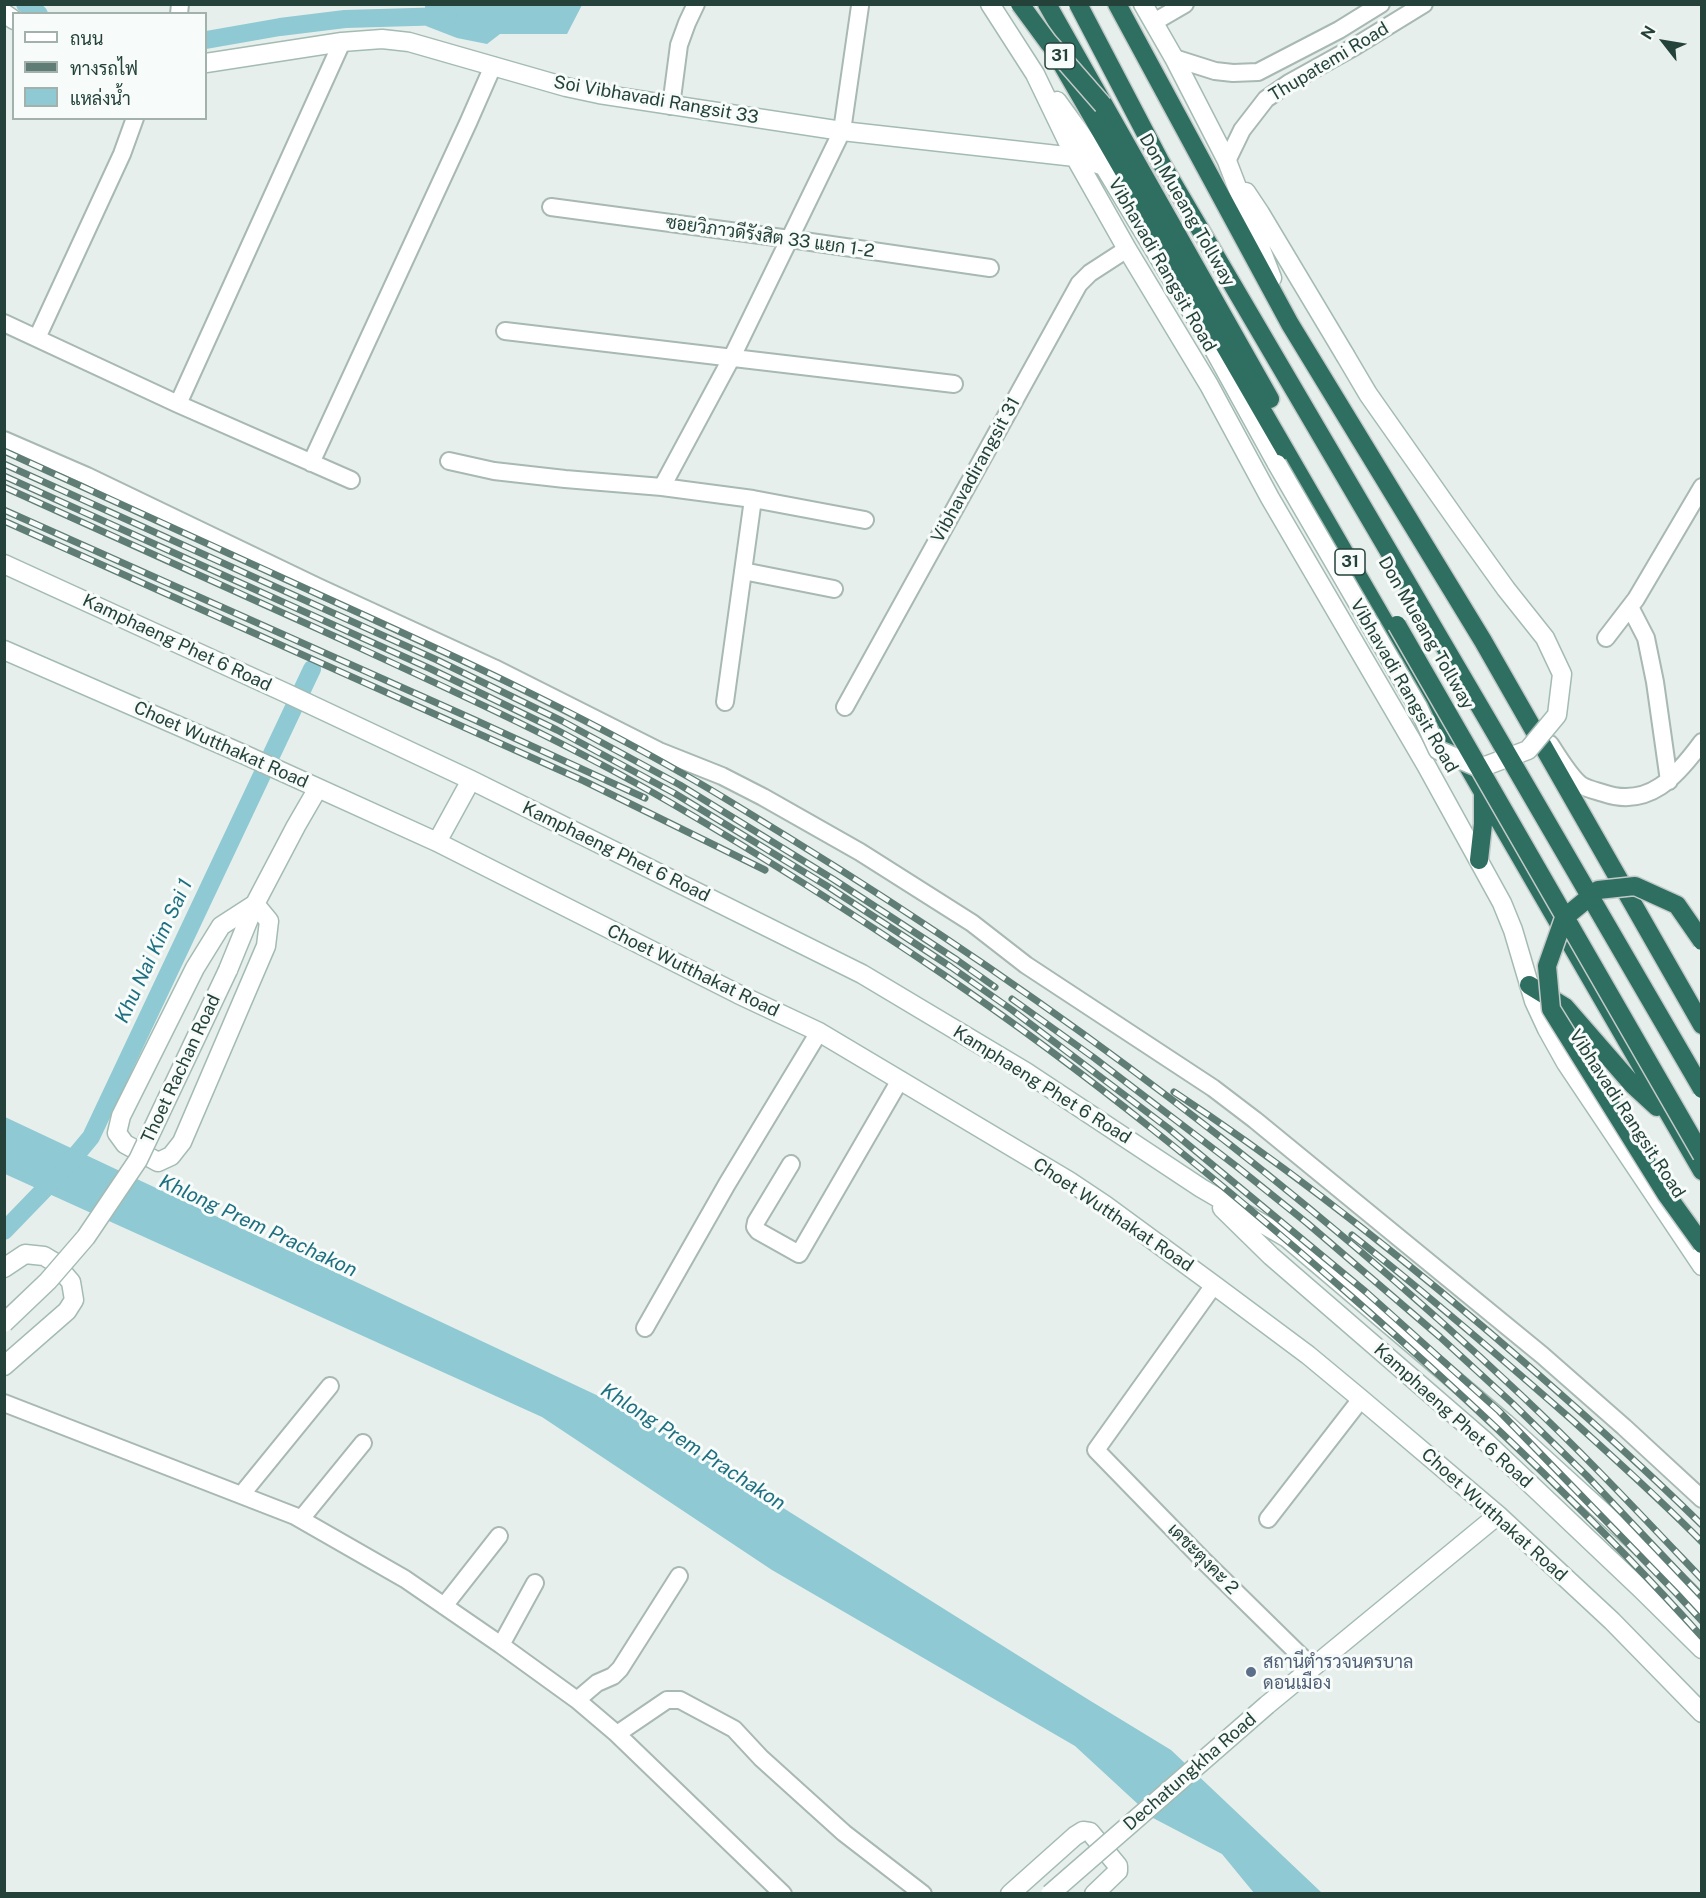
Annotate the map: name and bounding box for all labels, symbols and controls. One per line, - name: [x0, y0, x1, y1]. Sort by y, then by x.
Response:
- legend: [12, 12, 207, 120]
- north arrow: [1634, 12, 1694, 72]
- street label: Thupatemi Road: [1265, 18, 1393, 106]
- text: N: [1637, 22, 1660, 43]
- text: ถนน: [70, 28, 103, 49]
- road number: 31: [1045, 43, 1075, 69]
- text: ทางรถไฟ: [70, 58, 138, 79]
- street label: Soi Vibhavadi Rangsit 33: [552, 71, 760, 129]
- text: แหล่งน้ำ: [70, 88, 131, 109]
- street label: Don Mueang Tollway: [1134, 130, 1240, 290]
- street label: Vibhavadi Rangsit Road: [1103, 174, 1221, 356]
- street label: ซอยวิภาวดีรังสิต 33 แยก 1-2: [664, 212, 876, 262]
- street label: Vibhavadirangsit 31: [927, 393, 1025, 547]
- road number: 31: [1335, 549, 1365, 575]
- street label: Don Mueang Tollway: [1373, 553, 1479, 713]
- street label: Kamphaeng Phet 6 Road: [79, 590, 275, 696]
- street label: Vibhavadi Rangsit Road: [1345, 595, 1463, 777]
- street label: Choet Wutthakat Road: [130, 697, 312, 793]
- street label: Kamphaeng Phet 6 Road: [519, 797, 713, 907]
- water label: Khu Nai Kim Sai 1: [110, 875, 198, 1027]
- street label: Choet Wutthakat Road: [604, 920, 782, 1022]
- street label: Thoet Rachan Road: [137, 991, 225, 1147]
- street label: Kamphaeng Phet 6 Road: [949, 1021, 1135, 1149]
- street label: Vibhavadi Rangsit Road: [1564, 1026, 1690, 1202]
- street label: Choet Wutthakat Road: [1029, 1153, 1197, 1277]
- water label: Khlong Prem Prachakon: [155, 1170, 361, 1282]
- street label: Kamphaeng Phet 6 Road: [1369, 1339, 1537, 1493]
- water label: Khlong Prem Prachakon: [596, 1378, 790, 1516]
- street label: Choet Wutthakat Road: [1417, 1444, 1571, 1586]
- street label: เดชะตุงคะ 2: [1163, 1519, 1243, 1599]
- place label: สถานีตำรวจนครบาล ดอนเมือง: [1263, 1651, 1413, 1694]
- marker: สถานีตำรวจนครบาล ดอนเมือง: [1244, 1665, 1258, 1679]
- street label: Dechatungkha Road: [1119, 1708, 1261, 1836]

